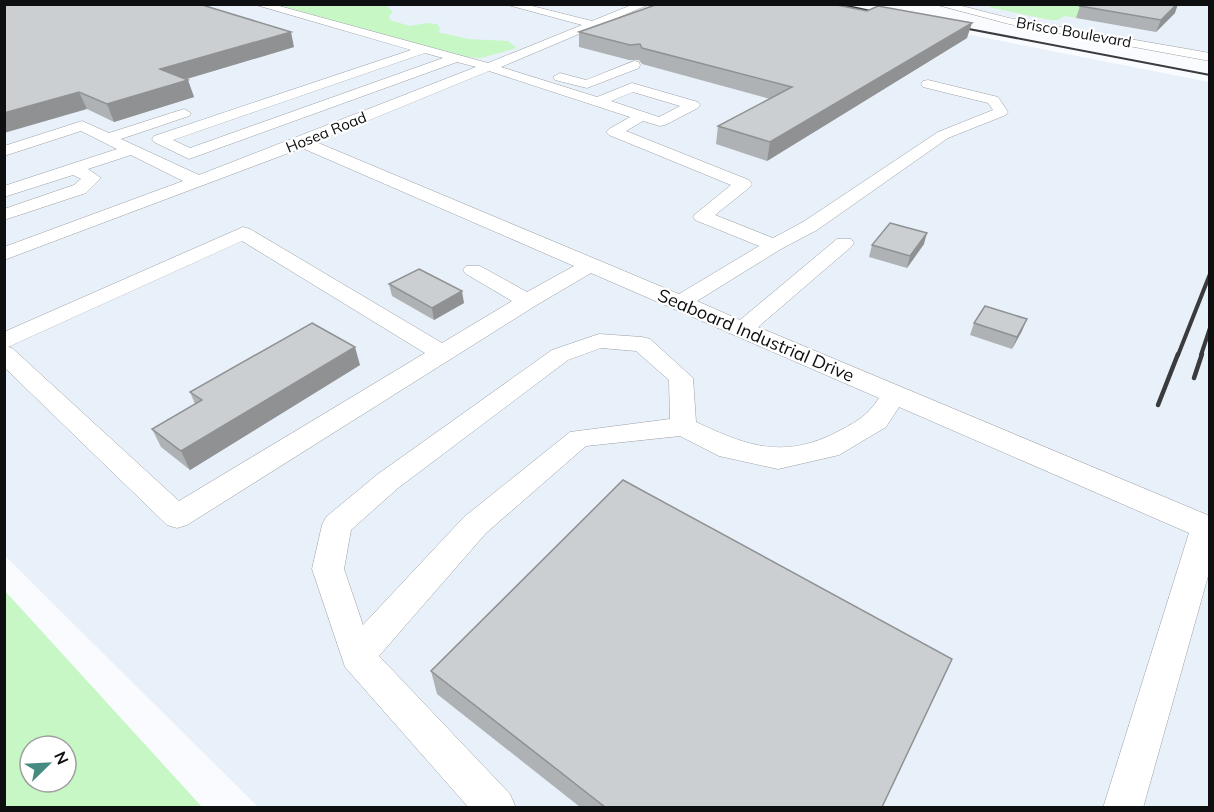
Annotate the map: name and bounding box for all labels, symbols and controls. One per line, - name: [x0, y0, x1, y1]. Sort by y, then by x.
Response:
- street label: Brisco Boulevard: [1015, 13, 1133, 51]
- street label: Hosea Road: [283, 107, 369, 157]
- street label: Seaboard Industrial Drive: [654, 283, 858, 387]
- north arrow: [18, 734, 78, 794]
- text: N: [50, 748, 73, 767]

